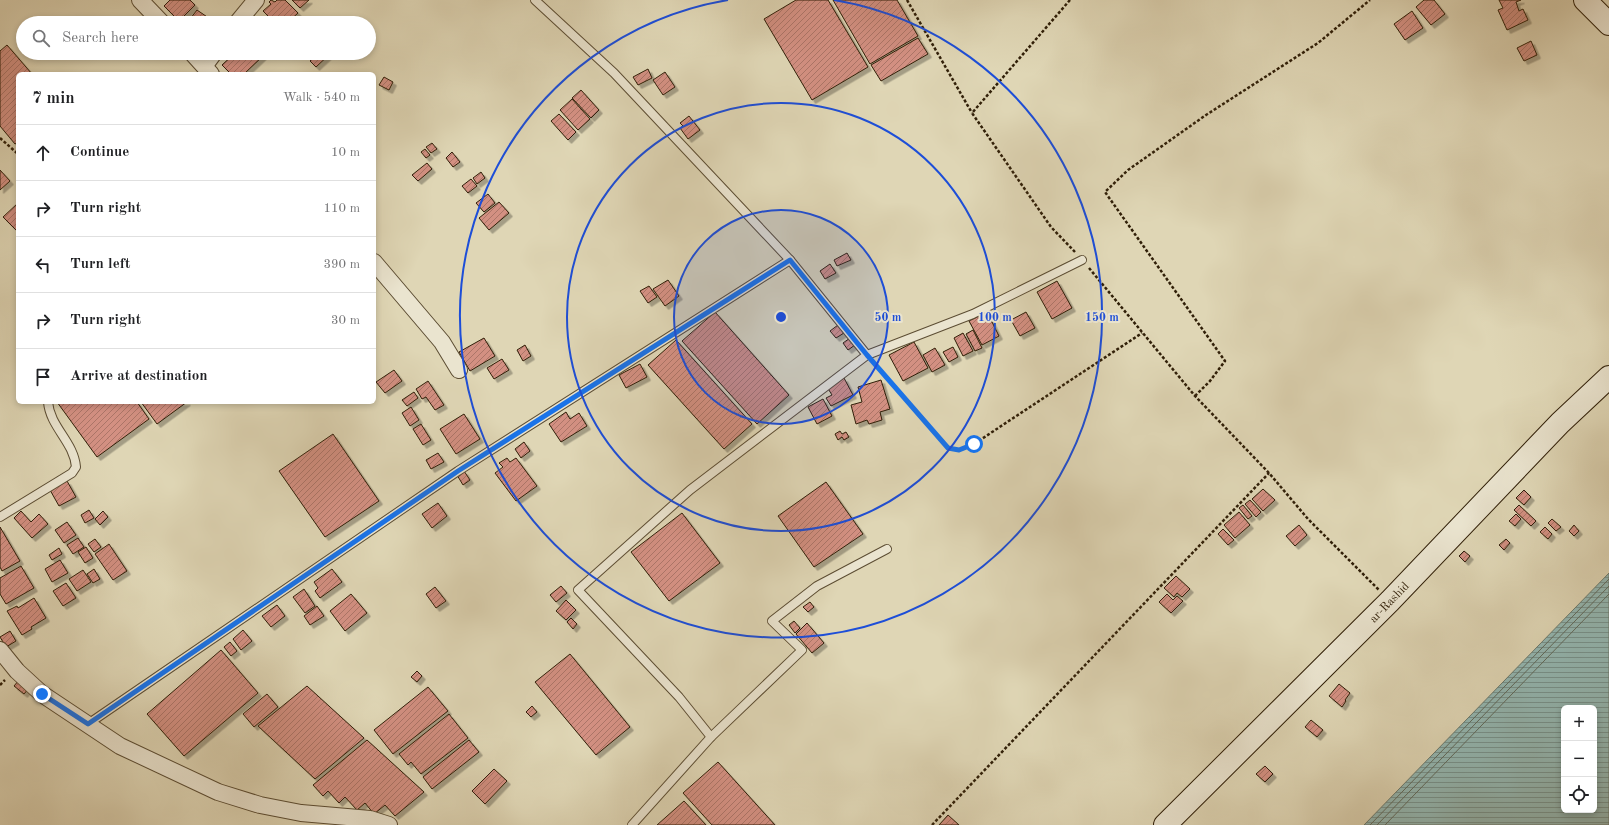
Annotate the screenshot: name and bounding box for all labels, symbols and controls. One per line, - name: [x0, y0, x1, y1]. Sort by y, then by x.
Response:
- search box: [16, 16, 376, 60]
- icon: search: [30, 27, 52, 49]
- text: Search here: [62, 31, 139, 46]
- text: 7 min: [32, 90, 75, 107]
- text: Walk · 540 m: [283, 91, 360, 104]
- icon: ahead: [32, 142, 54, 164]
- text: Continue: [70, 145, 129, 160]
- text: 10 m: [331, 146, 360, 159]
- icon: right: [32, 198, 54, 220]
- text: Turn right: [70, 201, 141, 216]
- text: 110 m: [323, 202, 360, 215]
- icon: left: [32, 254, 54, 276]
- text: Turn left: [70, 257, 130, 272]
- text: 390 m: [323, 258, 360, 271]
- icon: right: [32, 310, 54, 332]
- centre of rings: [774, 310, 788, 324]
- text: 50 m: [875, 311, 902, 324]
- text: 150 m: [1085, 311, 1119, 324]
- text: 100 m: [978, 312, 1012, 324]
- text: Turn right: [70, 313, 141, 328]
- text: 30 m: [331, 314, 360, 327]
- icon: arrive: [32, 366, 54, 388]
- text: Arrive at destination: [70, 369, 208, 384]
- route start: [965, 435, 983, 453]
- street label: ar-Rashid: [1368, 580, 1412, 625]
- route end: [33, 685, 51, 703]
- map controls: [1561, 705, 1597, 813]
- button: +: [1561, 705, 1597, 741]
- button: −: [1561, 741, 1597, 777]
- button: locate: [1561, 777, 1597, 813]

